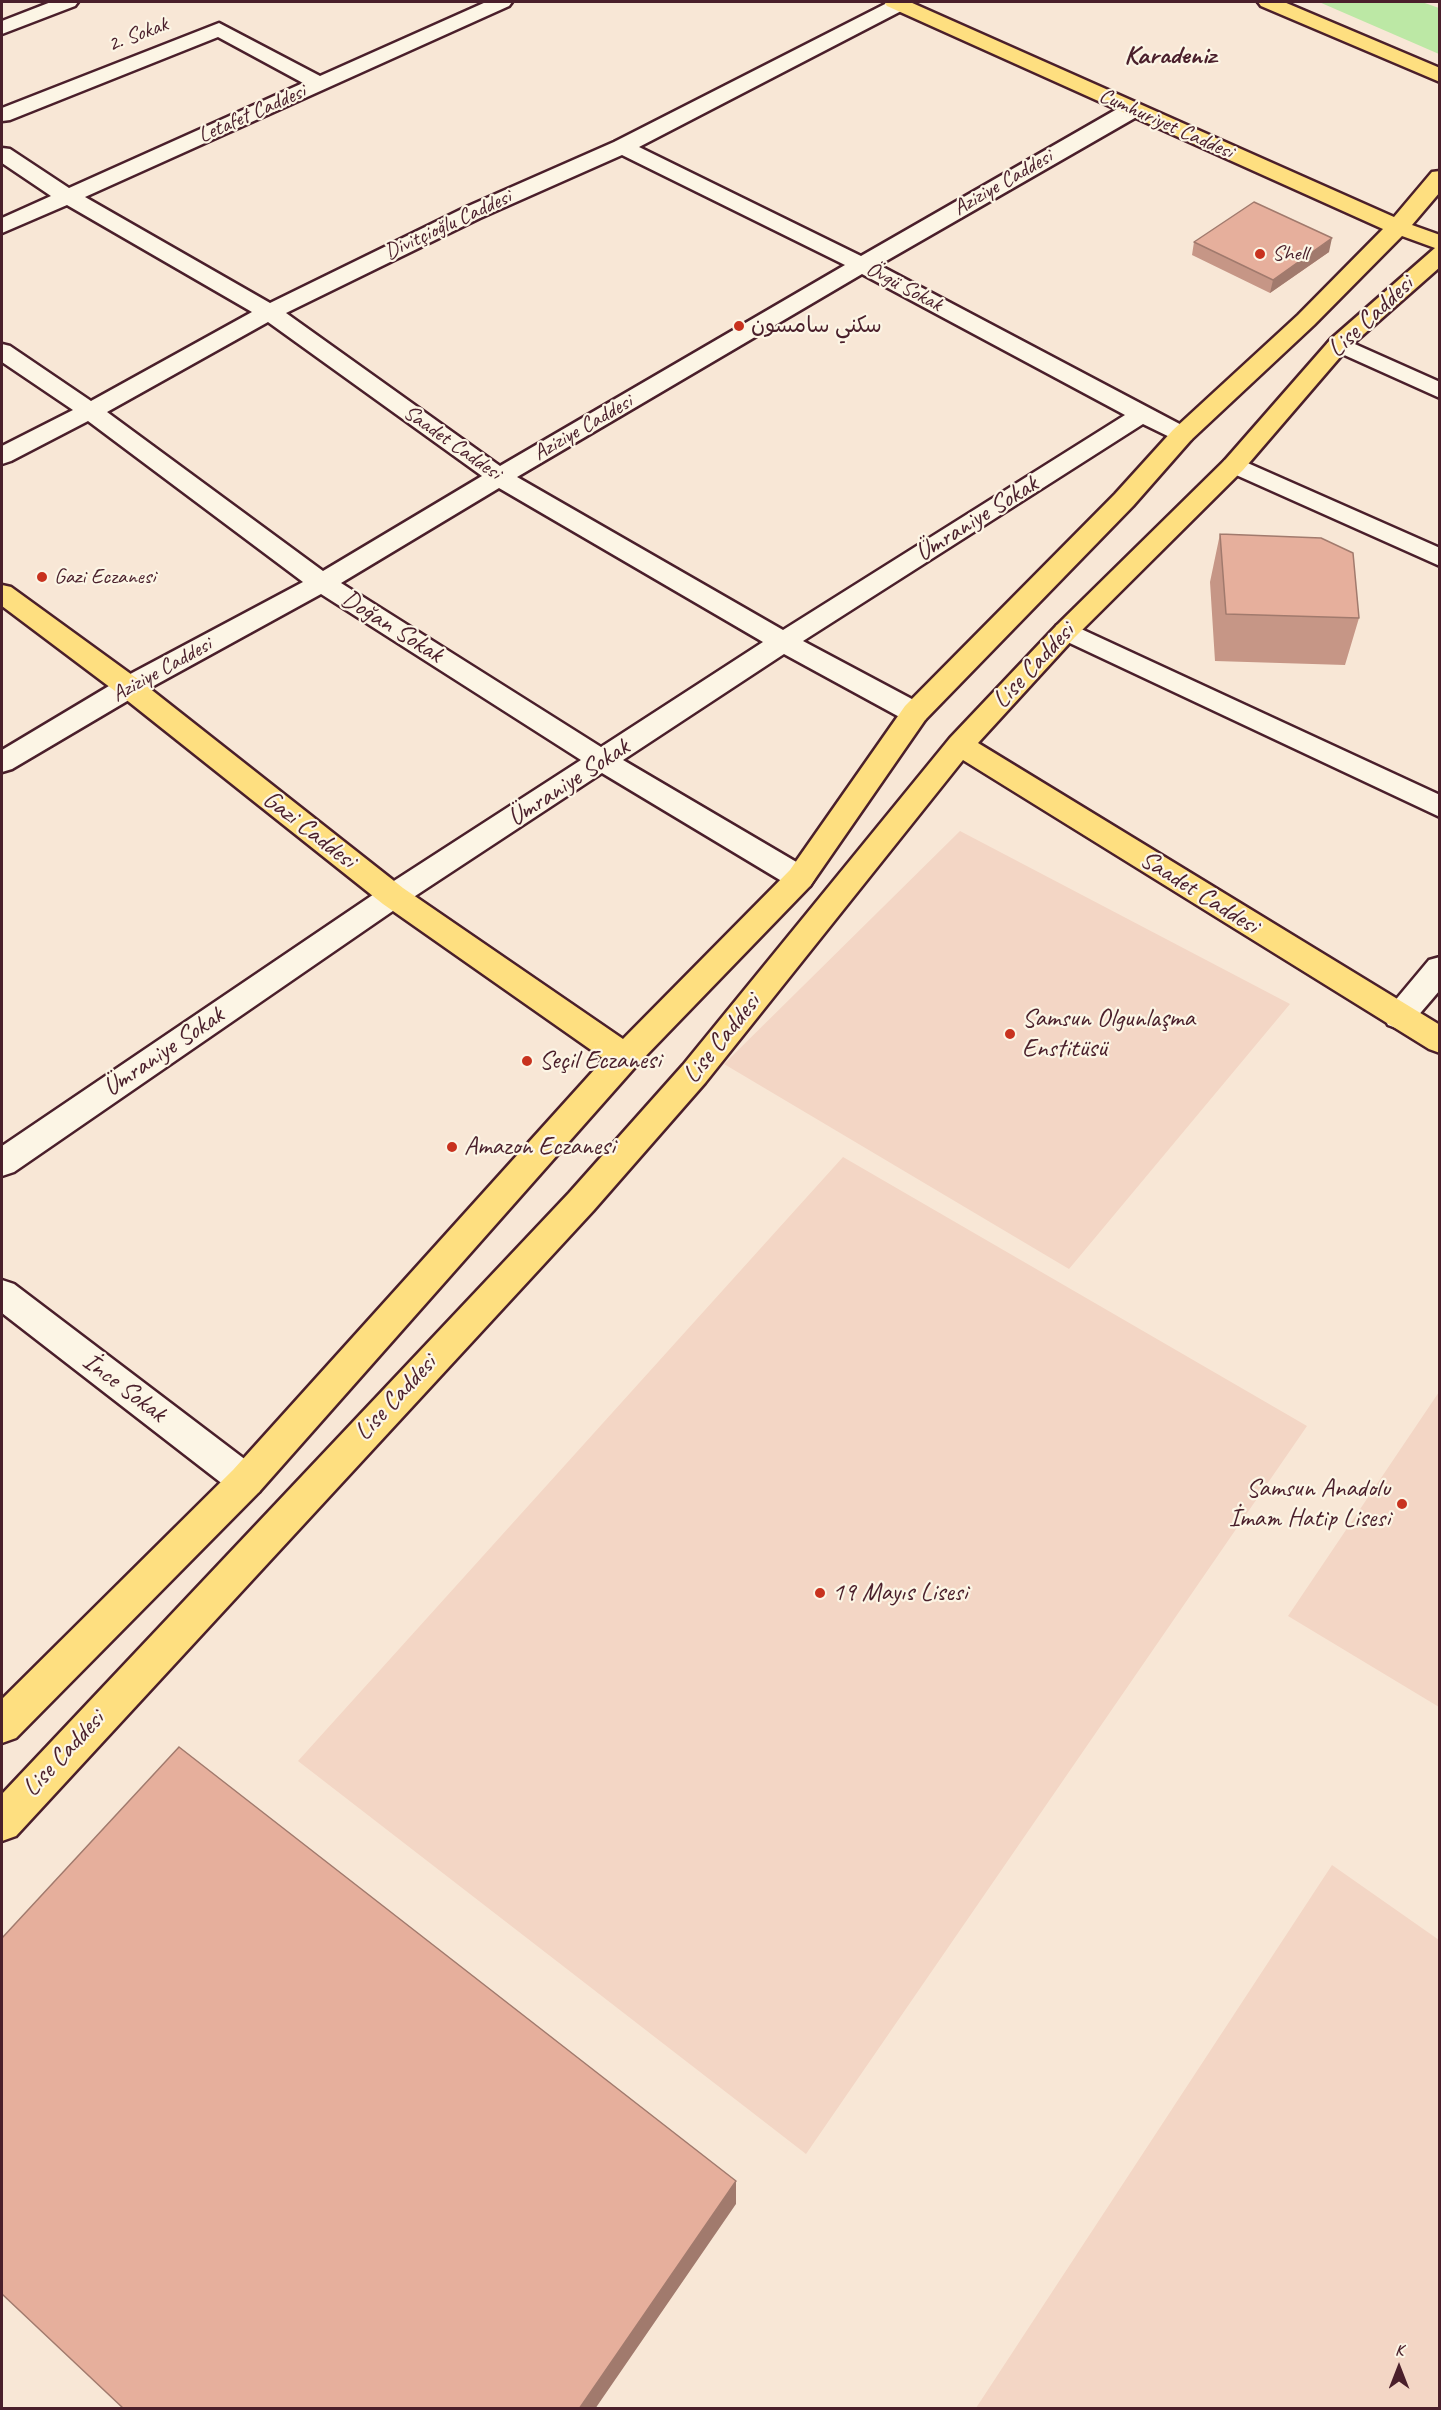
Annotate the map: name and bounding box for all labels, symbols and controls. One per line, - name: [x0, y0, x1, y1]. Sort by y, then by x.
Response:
- street label: 2. Sokak: [104, 11, 172, 59]
- district label: Karadeniz: [1124, 40, 1216, 72]
- street label: Letafet Caddesi: [194, 79, 310, 149]
- street label: Cumhuriyet Caddesi: [1095, 83, 1237, 165]
- street label: Aziziye Caddesi: [949, 144, 1057, 222]
- street label: Divitçioğlu Caddesi: [380, 184, 516, 266]
- place label: Shell: [1272, 241, 1308, 267]
- marker: Shell: [1253, 247, 1267, 261]
- street label: Övgü Sokak: [861, 256, 947, 318]
- street label: Lise Caddesi: [1322, 269, 1420, 365]
- place label: سكني سامسون: [751, 313, 882, 339]
- marker: سكني سامسون: [732, 319, 746, 333]
- street label: Aziziye Caddesi: [529, 389, 637, 467]
- street label: Saadet Caddesi: [398, 400, 506, 486]
- street label: Ümraniye Sokak: [910, 469, 1044, 569]
- place label: Gazi Eczanesi: [54, 564, 155, 590]
- marker: Gazi Eczanesi: [35, 570, 49, 584]
- street label: Doğan Sokak: [335, 584, 449, 670]
- street label: Lise Caddesi: [986, 617, 1082, 715]
- street label: Aziziye Caddesi: [108, 632, 216, 708]
- street label: Ümraniye Sokak: [502, 732, 636, 834]
- street label: Gazi Caddesi: [256, 784, 362, 876]
- street label: Saadet Caddesi: [1134, 844, 1264, 942]
- street label: Lise Caddesi: [677, 988, 767, 1090]
- street label: Ümraniye Sokak: [98, 1000, 230, 1104]
- place label: Samsun Olgunlaşma Enstitüsü: [1022, 1003, 1195, 1064]
- marker: Samsun Olgunlaşma Enstitüsü: [1003, 1027, 1017, 1041]
- place label: Seçil Eczanesi: [539, 1045, 661, 1077]
- marker: Seçil Eczanesi: [520, 1054, 534, 1068]
- place label: Amazon Eczanesi: [464, 1131, 615, 1163]
- marker: Amazon Eczanesi: [445, 1140, 459, 1154]
- street label: İnce Sokak: [76, 1346, 172, 1430]
- street label: Lise Caddesi: [348, 1349, 444, 1447]
- place label: Samsun Anadolu İmam Hatip Lisesi: [1229, 1473, 1390, 1534]
- marker: Samsun Anadolu İmam Hatip Lisesi: [1395, 1497, 1409, 1511]
- place label: 19 Mayıs Lisesi: [832, 1577, 967, 1609]
- marker: 19 Mayıs Lisesi: [813, 1586, 827, 1600]
- street label: Lise Caddesi: [16, 1705, 112, 1803]
- north arrow: [1369, 2338, 1429, 2398]
- text: K: [1395, 2340, 1403, 2360]

